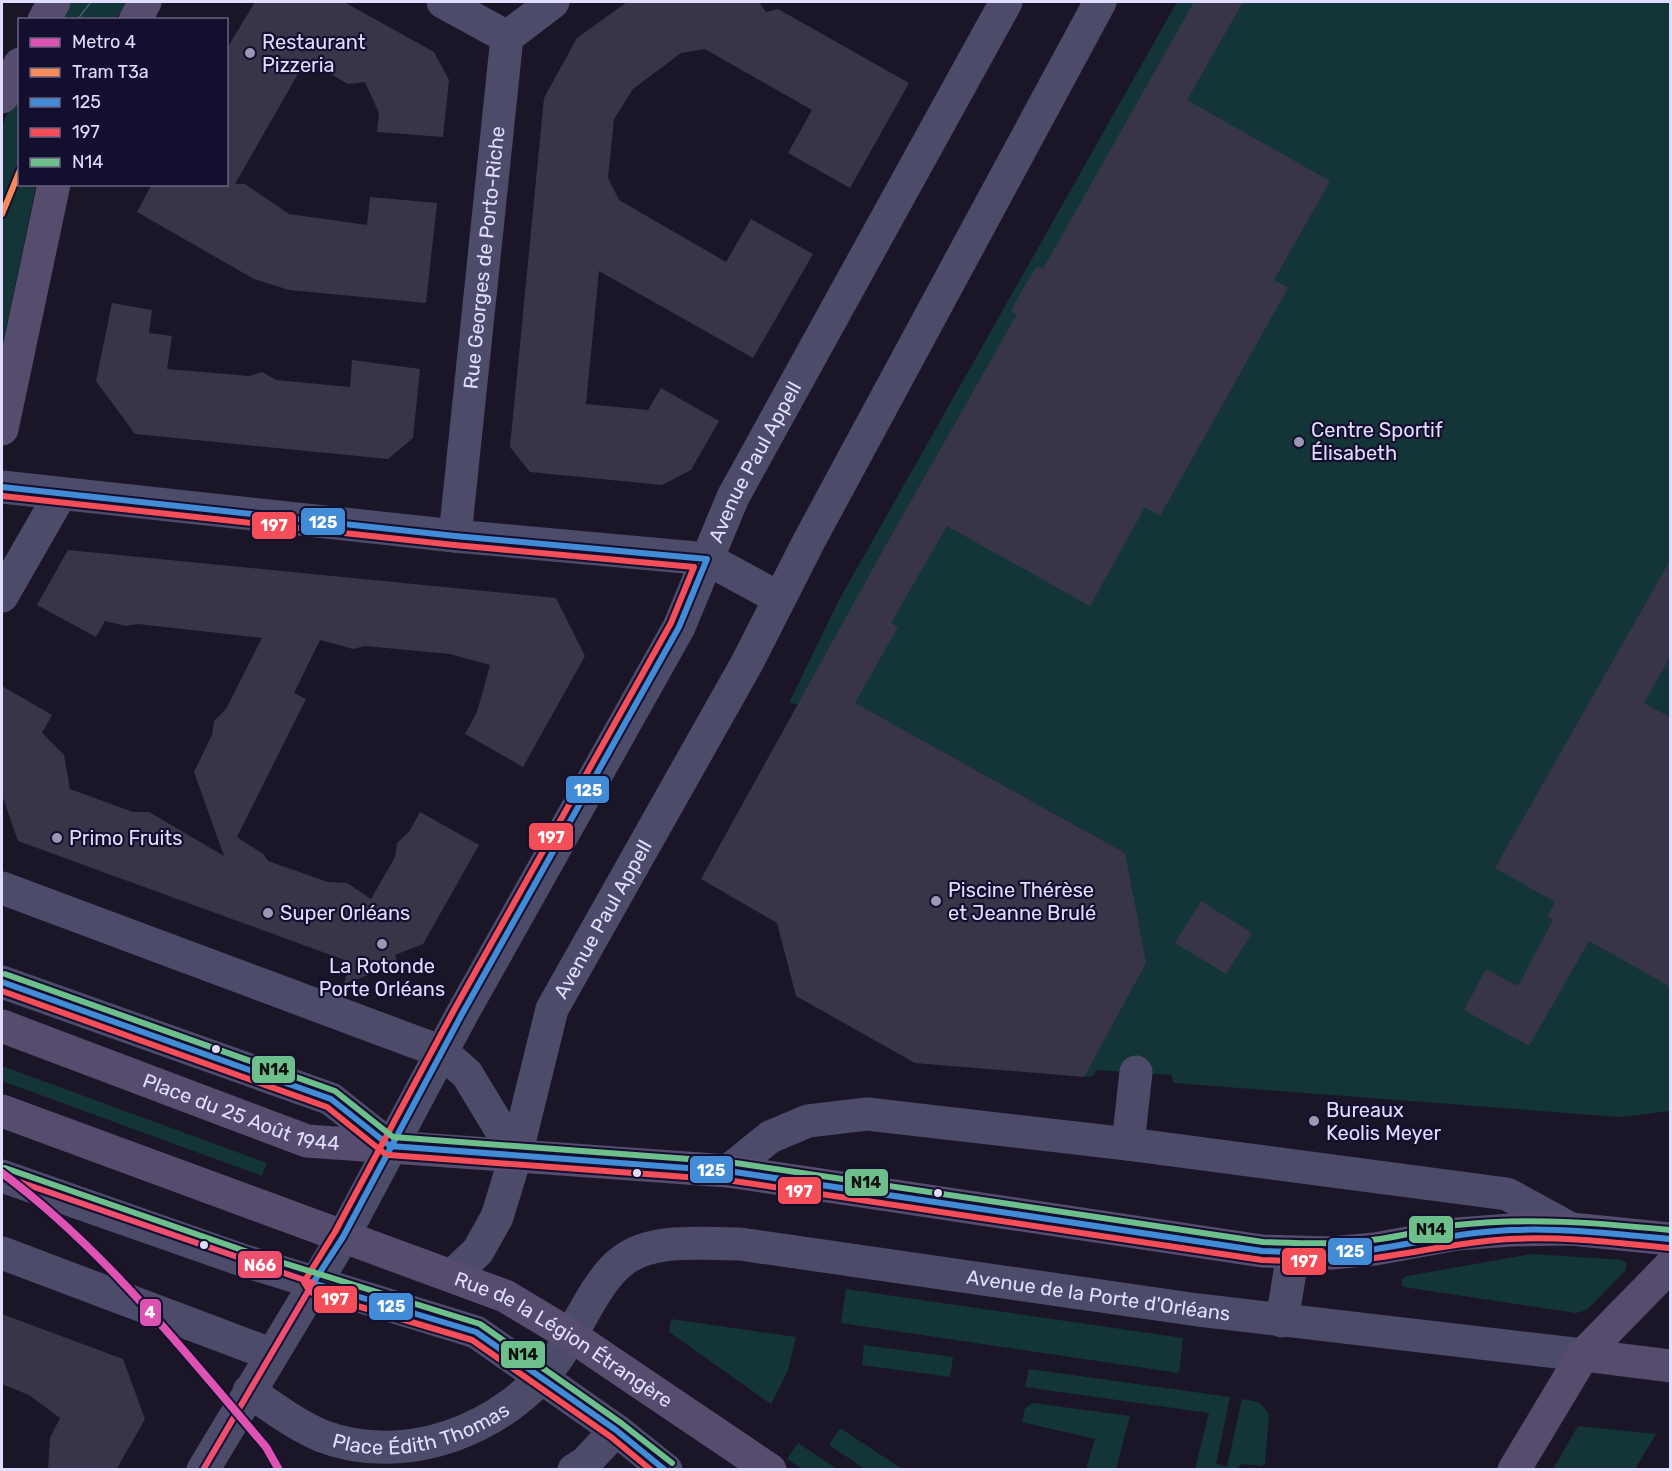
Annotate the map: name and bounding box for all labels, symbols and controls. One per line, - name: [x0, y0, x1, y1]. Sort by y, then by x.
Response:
- legend: [18, 18, 228, 186]
- place label: Restaurant Pizzeria: [262, 30, 366, 77]
- text: Metro 4: [72, 31, 136, 53]
- marker: Restaurant Pizzeria: [243, 46, 257, 60]
- text: Tram T3a: [72, 61, 149, 83]
- text: 125: [72, 91, 101, 113]
- text: 197: [72, 121, 100, 143]
- street label: Rue Georges de Porto-Riche: [458, 125, 510, 390]
- text: N14: [72, 151, 103, 173]
- street label: Avenue Paul Appell: [703, 377, 806, 546]
- place label: Centre Sportif Élisabeth: [1311, 418, 1443, 465]
- marker: Centre Sportif Élisabeth: [1292, 435, 1306, 449]
- line badge: 125: [300, 507, 346, 536]
- line badge: 197: [251, 511, 297, 540]
- text: 125: [309, 513, 337, 532]
- text: 197: [260, 516, 288, 535]
- line badge: 125: [565, 775, 610, 804]
- text: 125: [574, 781, 602, 800]
- line badge: 197: [528, 822, 574, 851]
- place label: Primo Fruits: [69, 826, 182, 850]
- text: 197: [537, 828, 565, 847]
- marker: Primo Fruits: [50, 831, 64, 845]
- street label: Avenue Paul Appell: [548, 836, 657, 1003]
- place label: Piscine Thérèse et Jeanne Brulé: [948, 878, 1096, 925]
- marker: Piscine Thérèse et Jeanne Brulé: [929, 894, 943, 908]
- place label: Super Orléans: [280, 901, 410, 925]
- marker: Super Orléans: [261, 906, 275, 920]
- marker: La Rotonde Porte Orléans: [375, 937, 389, 951]
- place label: La Rotonde Porte Orléans: [319, 954, 445, 1001]
- unlabelled marker: [210, 1043, 222, 1055]
- line badge: N14: [251, 1055, 296, 1084]
- text: N14: [259, 1060, 289, 1079]
- street label: Place du 25 Août 1944: [139, 1068, 340, 1155]
- place label: Bureaux Keolis Meyer: [1326, 1098, 1441, 1145]
- marker: Bureaux Keolis Meyer: [1307, 1114, 1321, 1128]
- line badge: 125: [689, 1155, 734, 1184]
- text: 125: [697, 1161, 725, 1180]
- unlabelled marker: [631, 1167, 643, 1179]
- line badge: N14: [844, 1168, 889, 1197]
- text: N14: [851, 1173, 881, 1192]
- line badge: 197: [777, 1176, 822, 1205]
- text: 197: [785, 1182, 813, 1201]
- unlabelled marker: [932, 1187, 944, 1199]
- line badge: N14: [1408, 1215, 1454, 1244]
- text: N14: [1416, 1220, 1446, 1239]
- line badge: 125: [1327, 1237, 1373, 1266]
- unlabelled marker: [198, 1239, 210, 1251]
- text: 125: [1336, 1242, 1364, 1261]
- line badge: 197: [1281, 1247, 1327, 1276]
- line badge: N66: [237, 1250, 283, 1279]
- text: 197: [1290, 1252, 1318, 1271]
- text: N66: [244, 1256, 276, 1275]
- street label: Avenue de la Porte d'Orléans: [965, 1265, 1232, 1326]
- street label: Rue de la Légion Étrangère: [451, 1266, 677, 1413]
- line badge: 197: [313, 1285, 358, 1314]
- text: 197: [321, 1290, 349, 1309]
- line badge: 125: [368, 1292, 414, 1321]
- text: 125: [377, 1297, 405, 1316]
- line badge: 4: [139, 1298, 162, 1327]
- text: 4: [145, 1303, 156, 1322]
- line badge: N14: [500, 1340, 546, 1369]
- text: N14: [508, 1345, 538, 1364]
- street label: Place Édith Thomas: [330, 1398, 514, 1459]

